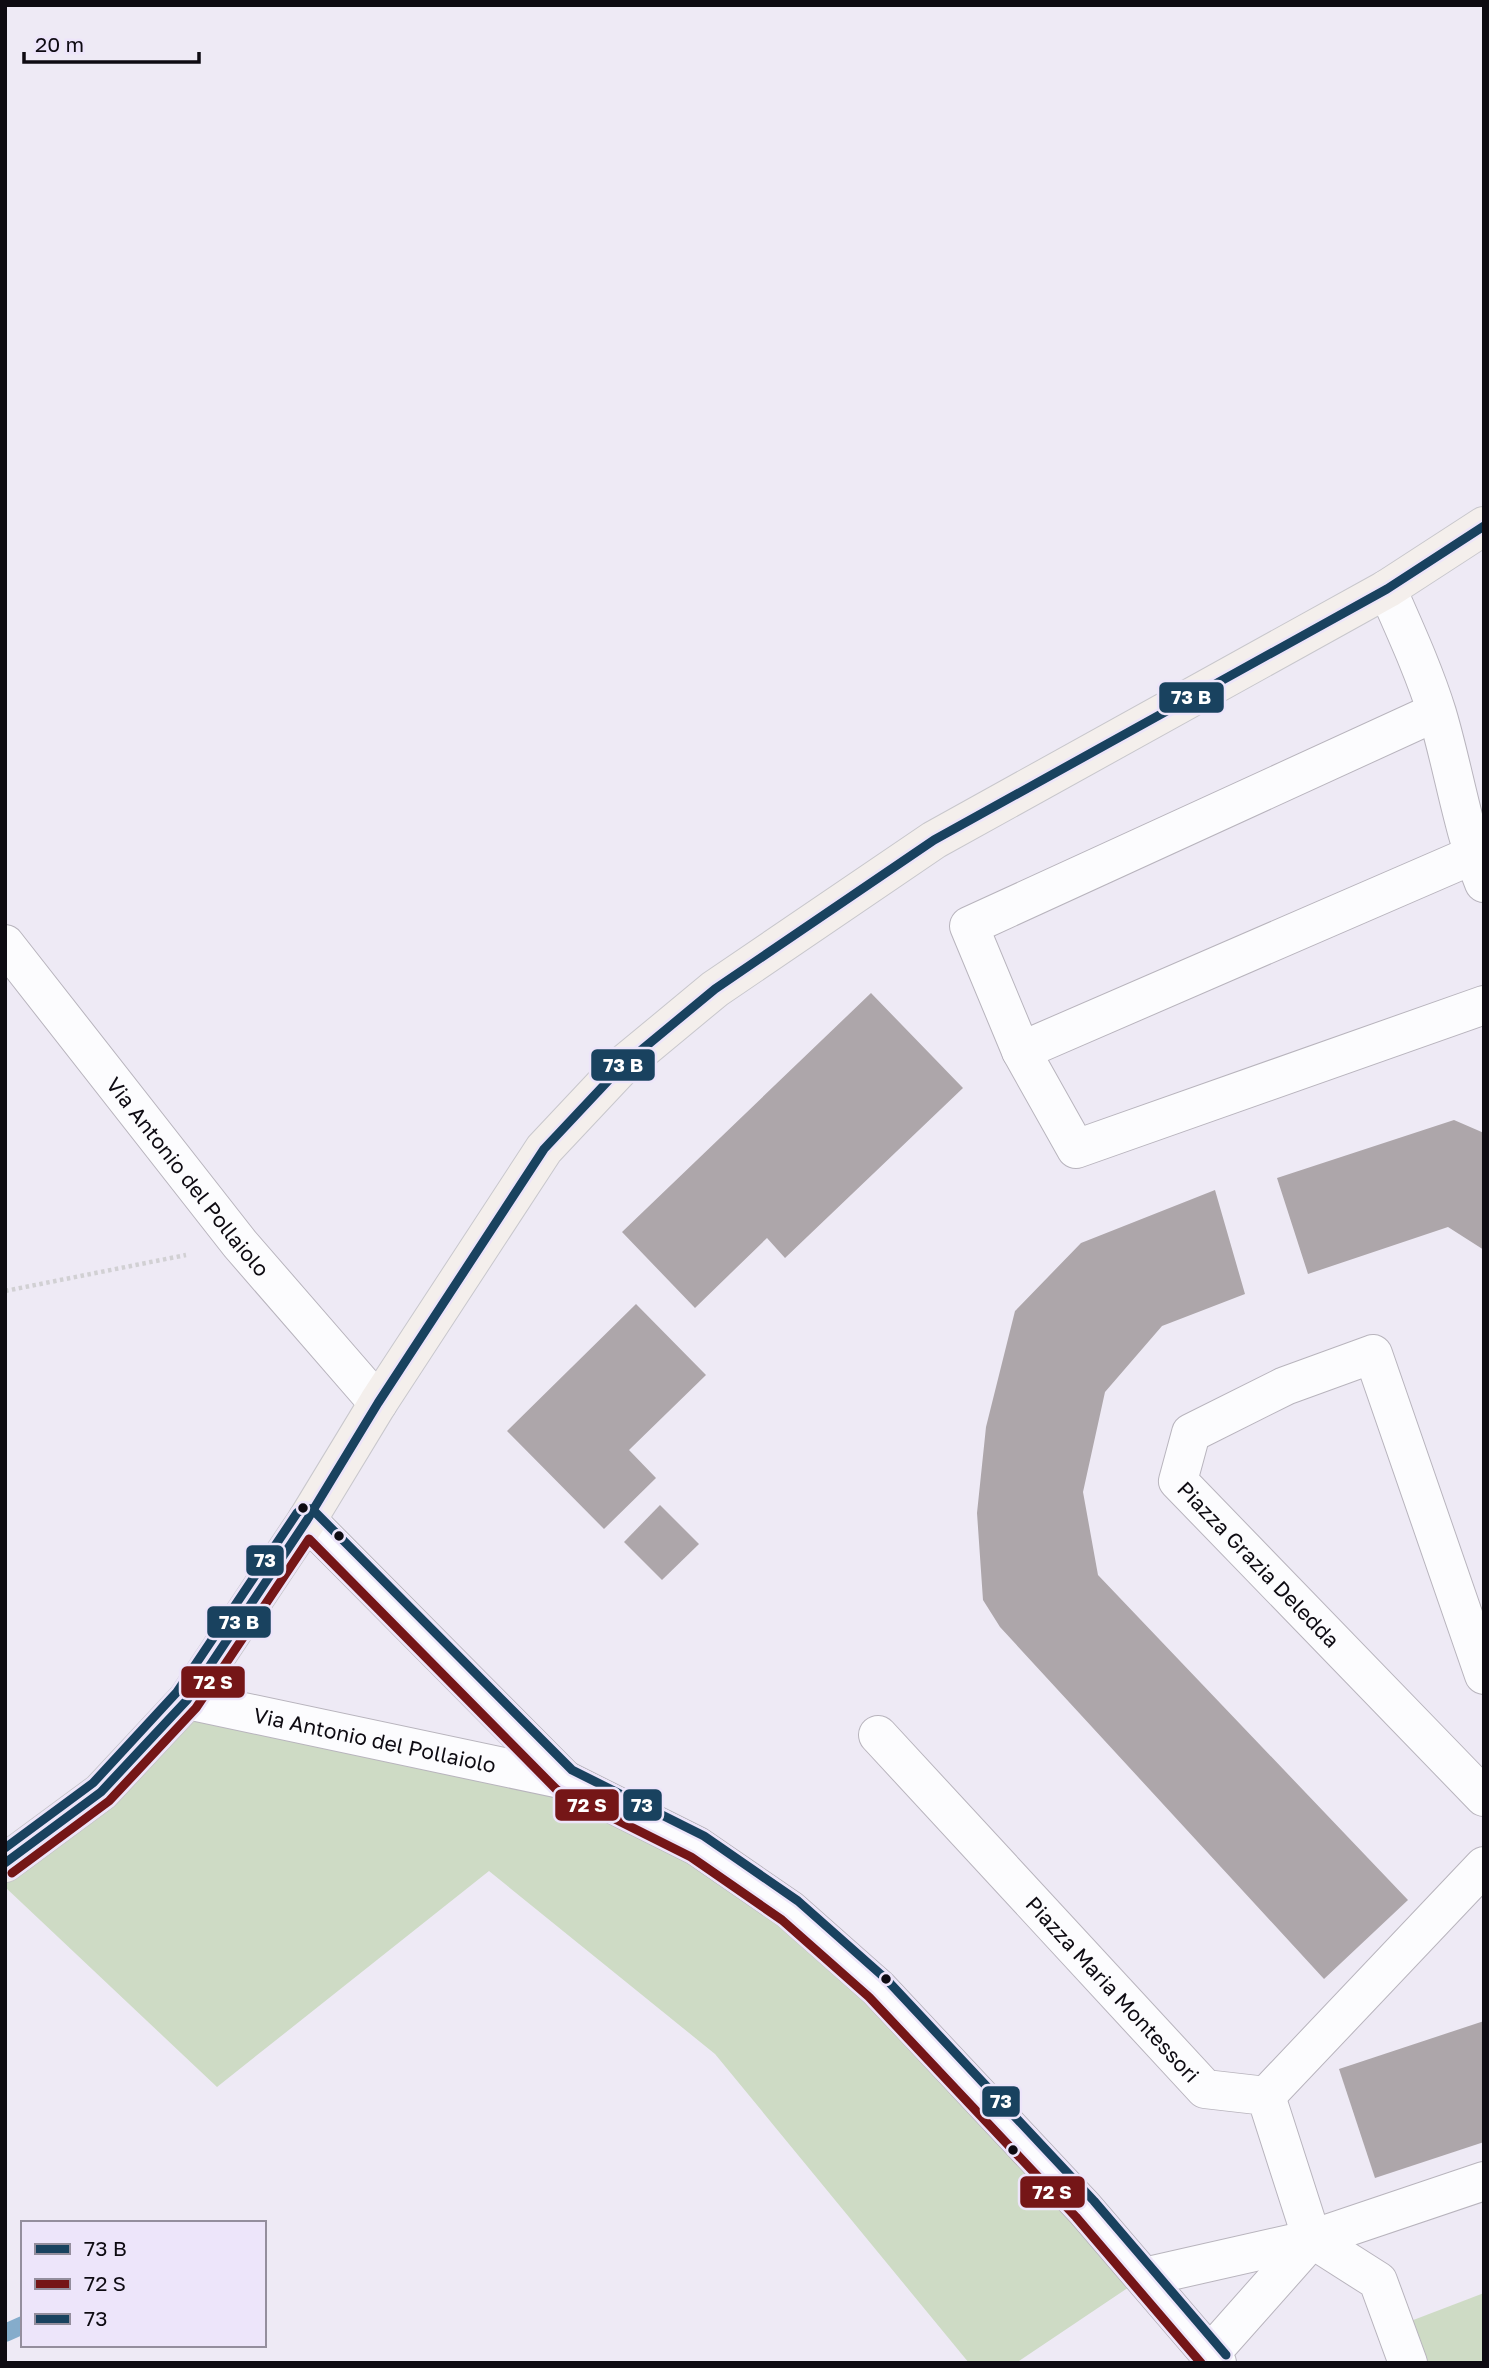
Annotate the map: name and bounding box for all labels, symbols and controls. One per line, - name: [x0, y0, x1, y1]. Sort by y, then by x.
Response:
- scale bar: [24, 21, 200, 65]
- text: 20 m: [35, 31, 84, 57]
- line badge: 73 B: [1158, 681, 1225, 714]
- text: 73 B: [1171, 685, 1211, 708]
- line badge: 73 B: [590, 1048, 656, 1082]
- text: 73 B: [603, 1053, 643, 1076]
- street label: Via Antonio del Pollaiolo: [101, 1072, 275, 1282]
- street label: Piazza Grazia Deledda: [1172, 1476, 1345, 1653]
- unlabelled marker: [296, 1501, 310, 1515]
- unlabelled marker: [332, 1529, 346, 1543]
- line badge: 73: [245, 1544, 285, 1577]
- text: 73: [254, 1548, 276, 1571]
- line badge: 73 B: [206, 1605, 272, 1639]
- text: 73 B: [219, 1610, 259, 1633]
- line badge: 72 S: [180, 1665, 246, 1699]
- text: 72 S: [193, 1670, 233, 1693]
- street label: Via Antonio del Pollaiolo: [251, 1701, 498, 1778]
- line badge: 72 S: [554, 1788, 620, 1822]
- line badge: 73: [622, 1788, 663, 1822]
- text: 72 S: [567, 1793, 607, 1816]
- text: 73: [631, 1793, 653, 1816]
- street label: Piazza Maria Montessori: [1021, 1891, 1205, 2087]
- unlabelled marker: [879, 1972, 893, 1986]
- line badge: 73: [981, 2085, 1021, 2118]
- text: 73: [990, 2089, 1012, 2112]
- unlabelled marker: [1006, 2143, 1020, 2157]
- line badge: 72 S: [1019, 2175, 1086, 2209]
- text: 72 S: [1032, 2180, 1072, 2203]
- legend: [21, 2221, 266, 2347]
- text: 73 B: [84, 2235, 127, 2261]
- text: 72 S: [84, 2270, 126, 2296]
- text: 73: [84, 2305, 107, 2331]

